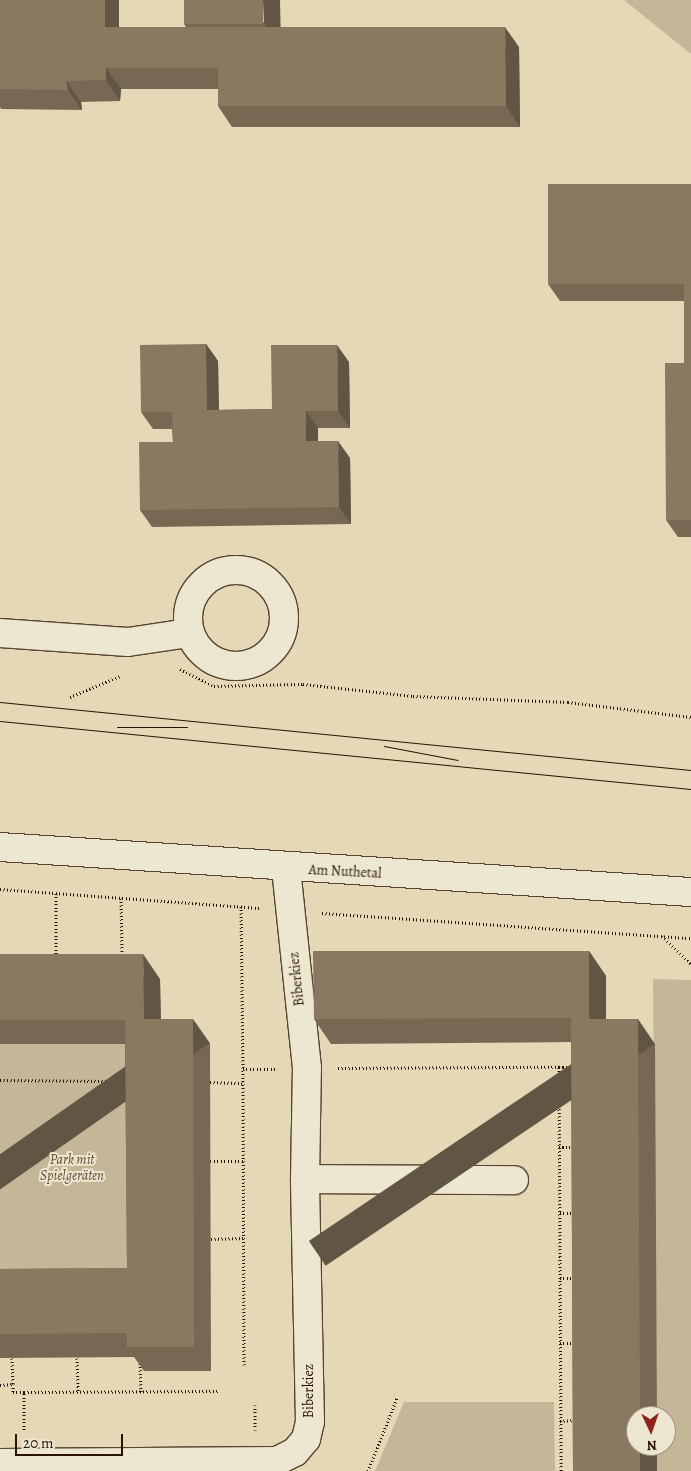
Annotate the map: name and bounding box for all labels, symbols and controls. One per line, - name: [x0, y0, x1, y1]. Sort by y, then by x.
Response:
- street label: Am Nuthetal: [308, 862, 382, 882]
- street label: Biberkiez: [286, 951, 308, 1007]
- park label: Park mit Spielgeräten: [40, 1152, 104, 1184]
- street label: Biberkiez: [301, 1364, 317, 1418]
- north arrow: [626, 1406, 676, 1456]
- scale bar: [18, 1424, 125, 1456]
- text: 20 m: [23, 1433, 54, 1453]
- text: N: [646, 1436, 657, 1455]

